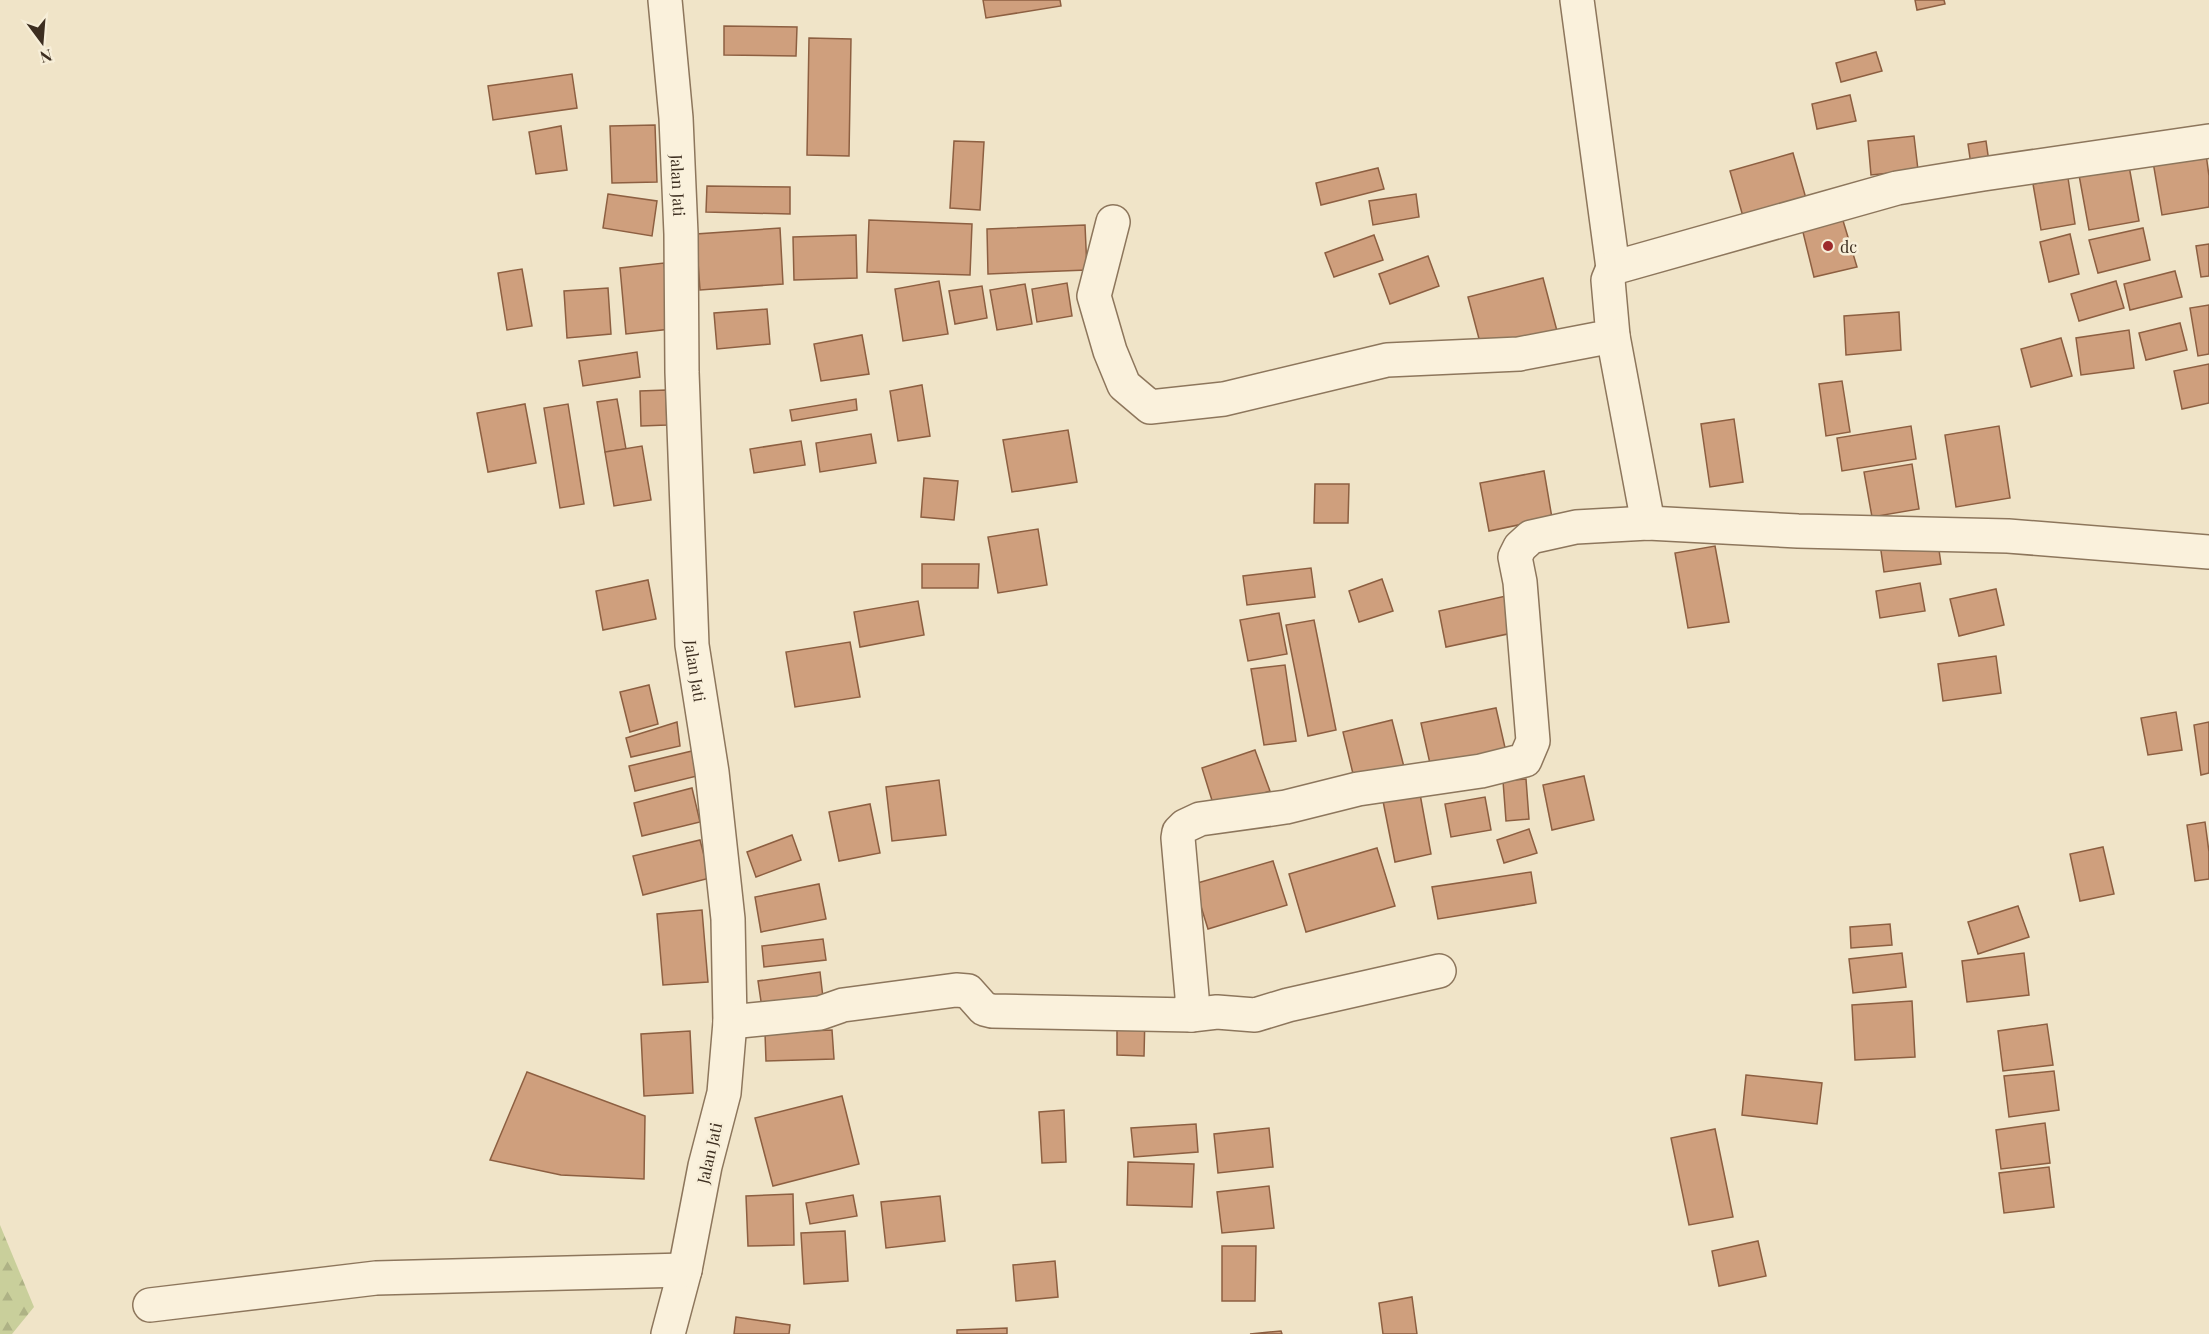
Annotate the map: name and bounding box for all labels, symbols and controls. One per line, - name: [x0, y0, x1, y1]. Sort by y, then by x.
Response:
- north arrow: [12, 12, 72, 72]
- text: N: [37, 45, 55, 69]
- street label: Jalan Jati: [667, 153, 691, 217]
- place label: dc: [1840, 236, 1857, 257]
- marker: dc: [1821, 239, 1835, 253]
- street label: Jalan Jati: [681, 639, 711, 704]
- street label: Jalan Jati: [692, 1120, 726, 1187]

